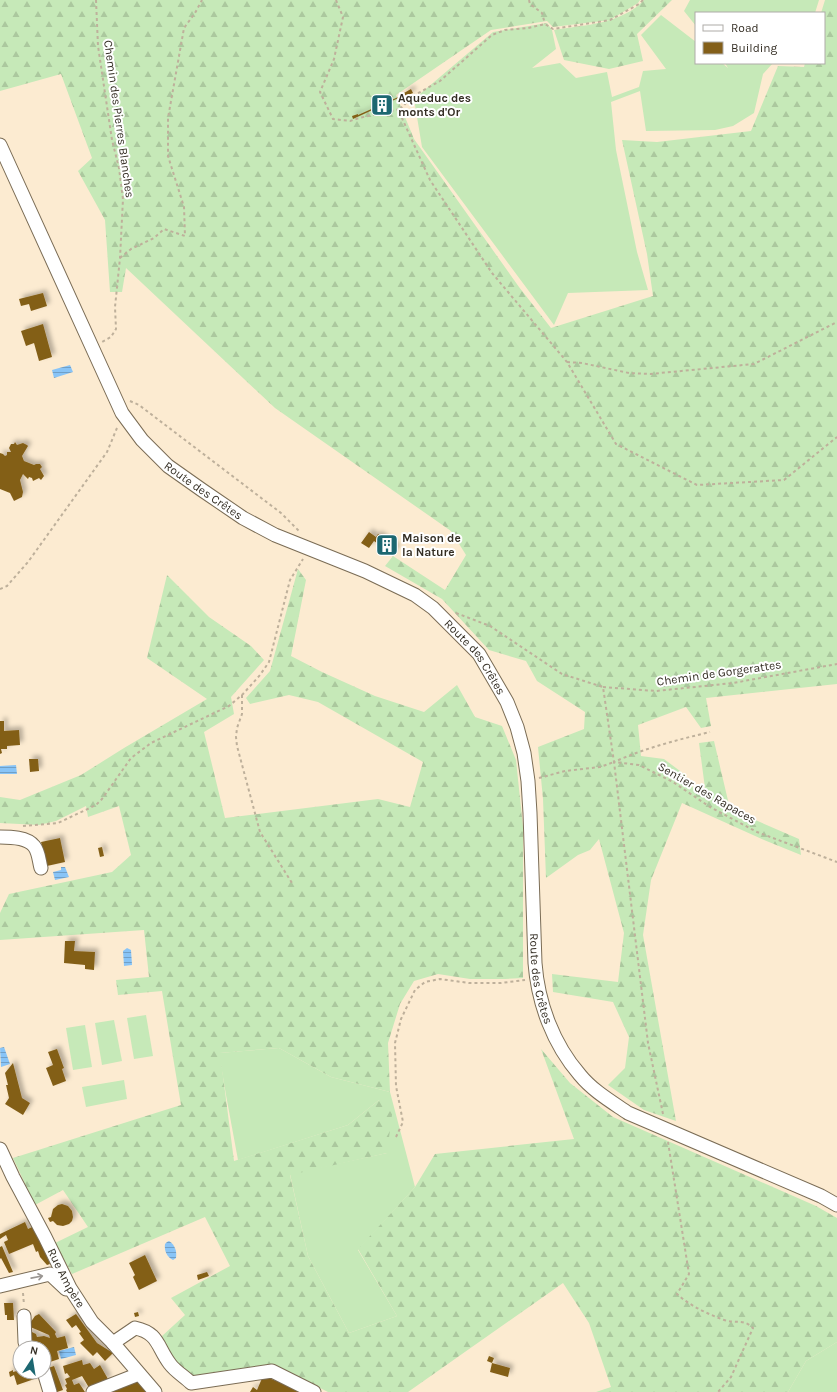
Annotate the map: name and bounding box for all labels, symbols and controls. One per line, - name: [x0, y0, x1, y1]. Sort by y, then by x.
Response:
- legend: [695, 12, 825, 64]
- text: Road: [731, 21, 759, 35]
- street label: Chemin des Pierres Blanches: [101, 39, 137, 199]
- text: Building: [731, 41, 778, 55]
- place label: Aqueduc des monts d'Or: [398, 91, 471, 119]
- building icon: Aqueduc des monts d'Or: [369, 92, 395, 118]
- street label: Route des Crêtes: [162, 459, 245, 523]
- place label: Maison de la Nature: [402, 531, 461, 559]
- building icon: Maison de la Nature: [374, 532, 400, 558]
- street label: Route des Crêtes: [442, 617, 508, 697]
- street label: Chemin de Gorgerattes: [656, 657, 782, 689]
- street label: Sentier des Rapaces: [656, 759, 758, 827]
- street label: Route des Crêtes: [527, 933, 555, 1026]
- street label: Rue Ampère: [45, 1246, 88, 1310]
- one-way arrow: [30, 1273, 43, 1281]
- north arrow: [12, 1340, 52, 1380]
- text: N: [29, 1344, 39, 1358]

